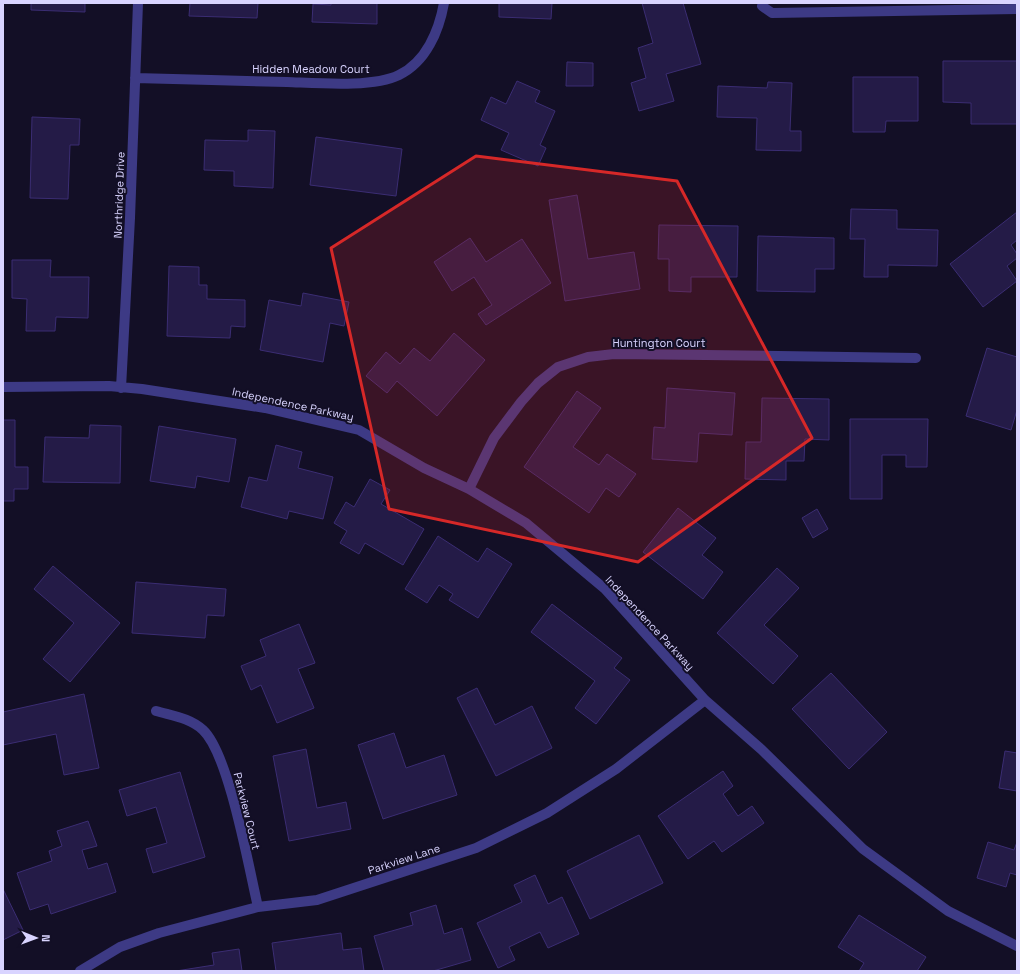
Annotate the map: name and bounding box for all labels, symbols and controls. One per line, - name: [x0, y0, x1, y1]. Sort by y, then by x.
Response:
- street label: Hidden Meadow Court: [252, 62, 370, 76]
- street label: Northridge Drive: [110, 151, 128, 239]
- street label: Huntington Court: [612, 336, 706, 350]
- street label: Independence Parkway: [231, 384, 355, 424]
- street label: Independence Parkway: [603, 573, 697, 673]
- street label: Parkview Court: [231, 771, 263, 851]
- street label: Parkview Lane: [366, 841, 442, 877]
- north arrow: [16, 918, 56, 958]
- text: N: [39, 934, 53, 942]

